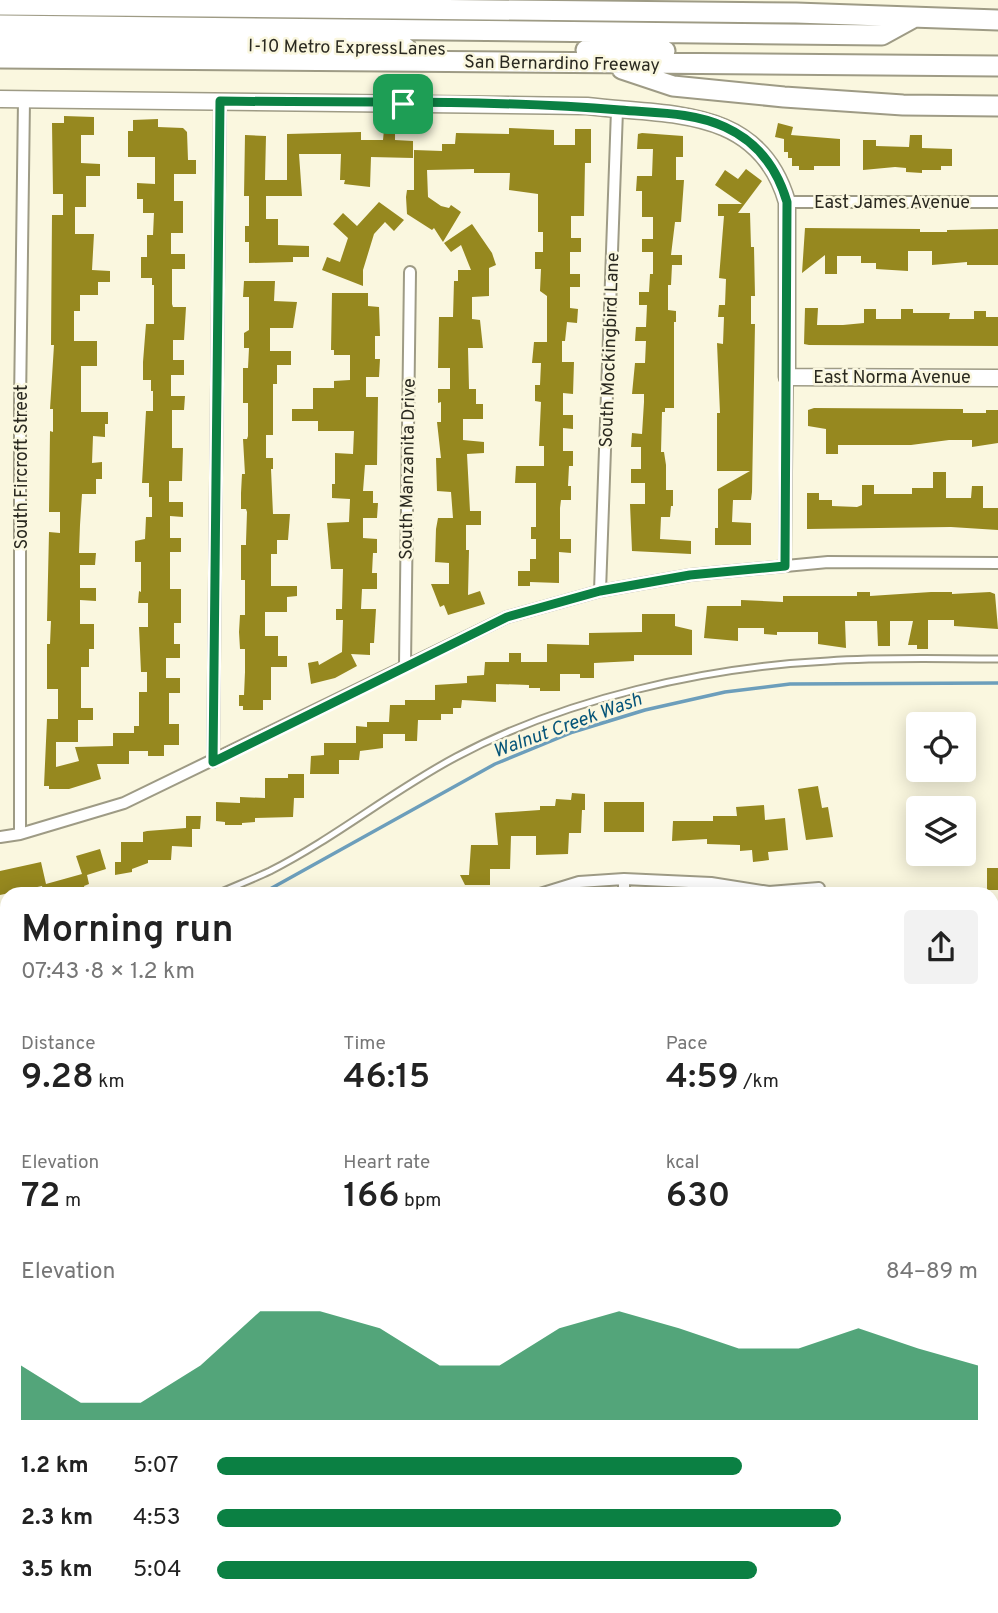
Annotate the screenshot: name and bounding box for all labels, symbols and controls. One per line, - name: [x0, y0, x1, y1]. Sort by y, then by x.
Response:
- street label: I-10 Metro ExpressLanes: [248, 35, 446, 62]
- street label: San Bernardino Freeway: [464, 51, 660, 78]
- pin: [373, 74, 433, 134]
- icon: arrive: [384, 85, 422, 123]
- street label: East James Avenue: [814, 192, 970, 215]
- street label: South Mockingbird Lane: [596, 252, 625, 448]
- street label: East Norma Avenue: [813, 367, 971, 390]
- street label: South Manzanita Drive: [395, 378, 422, 560]
- street label: South Fircroft Street: [11, 385, 34, 549]
- water label: Walnut Creek Wash: [490, 688, 646, 764]
- map controls: [906, 712, 976, 866]
- button: locate: [906, 712, 976, 782]
- button: layers: [906, 796, 976, 866]
- text: Morning run: [21, 907, 234, 956]
- button: share: [904, 910, 978, 984]
- text: 07:43 · 8 × 1.2 km: [21, 958, 195, 987]
- text: Distance: [21, 1032, 96, 1056]
- text: Time: [343, 1032, 386, 1056]
- text: Pace: [666, 1032, 707, 1056]
- text: 9.28: [21, 1056, 94, 1100]
- text: 46:15: [343, 1056, 430, 1100]
- text: 4:59: [666, 1056, 739, 1100]
- text: km: [94, 1070, 125, 1094]
- text: /km: [739, 1070, 779, 1094]
- text: Elevation: [21, 1151, 99, 1175]
- text: Heart rate: [343, 1151, 430, 1175]
- text: kcal: [666, 1151, 699, 1175]
- text: 72: [21, 1175, 60, 1219]
- text: 166: [343, 1175, 400, 1219]
- text: 630: [666, 1175, 730, 1219]
- text: m: [60, 1189, 81, 1213]
- text: bpm: [400, 1189, 441, 1213]
- text: Elevation: [21, 1258, 116, 1287]
- text: 84–89 m: [886, 1258, 978, 1287]
- text: 1.2 km: [21, 1452, 89, 1481]
- text: 5:07: [133, 1452, 179, 1481]
- text: 2.3 km: [21, 1504, 93, 1533]
- text: 4:53: [133, 1504, 181, 1533]
- text: 3.5 km: [21, 1556, 93, 1585]
- text: 5:04: [133, 1556, 182, 1585]

